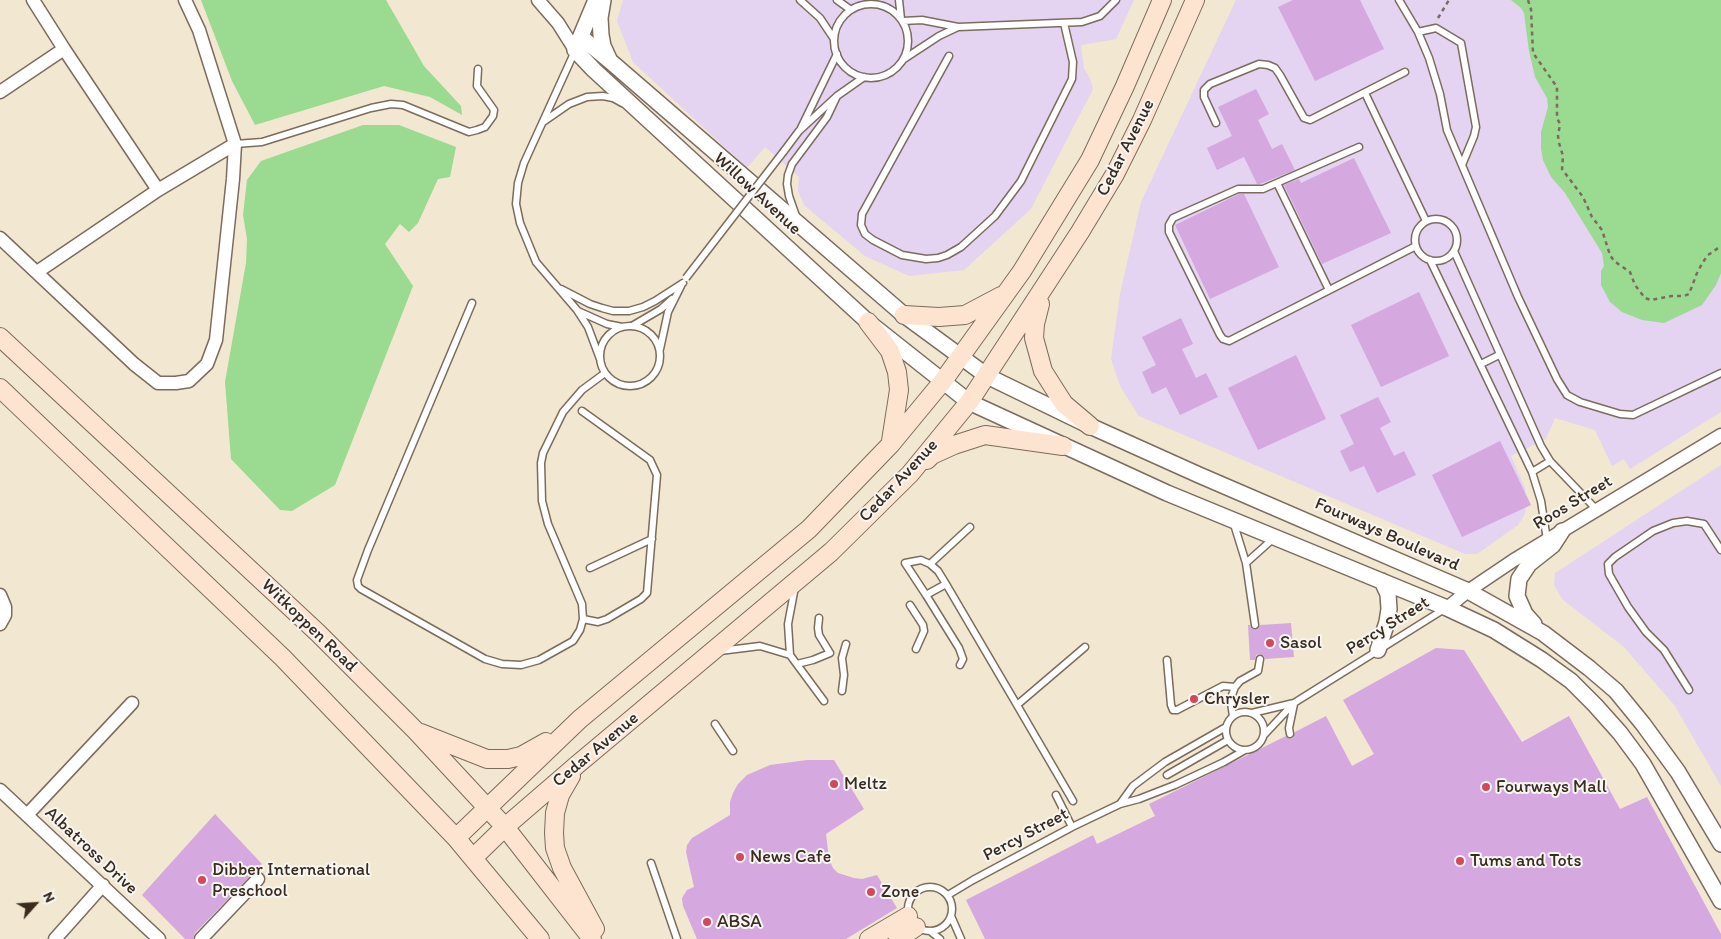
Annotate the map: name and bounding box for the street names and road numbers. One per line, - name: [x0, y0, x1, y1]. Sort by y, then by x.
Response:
- street label: Cedar Avenue: [1092, 96, 1160, 200]
- street label: Willow Avenue: [709, 148, 805, 240]
- street label: Cedar Avenue: [855, 435, 943, 527]
- street label: Roos Street: [1529, 471, 1617, 535]
- street label: Fourways Boulevard: [1311, 493, 1463, 577]
- street label: Witkoppen Road: [256, 575, 362, 677]
- street label: Percy Street: [1343, 592, 1433, 660]
- street label: Cedar Avenue: [548, 708, 644, 792]
- street label: Albatross Drive: [40, 802, 142, 900]
- street label: Percy Street: [980, 803, 1072, 867]

